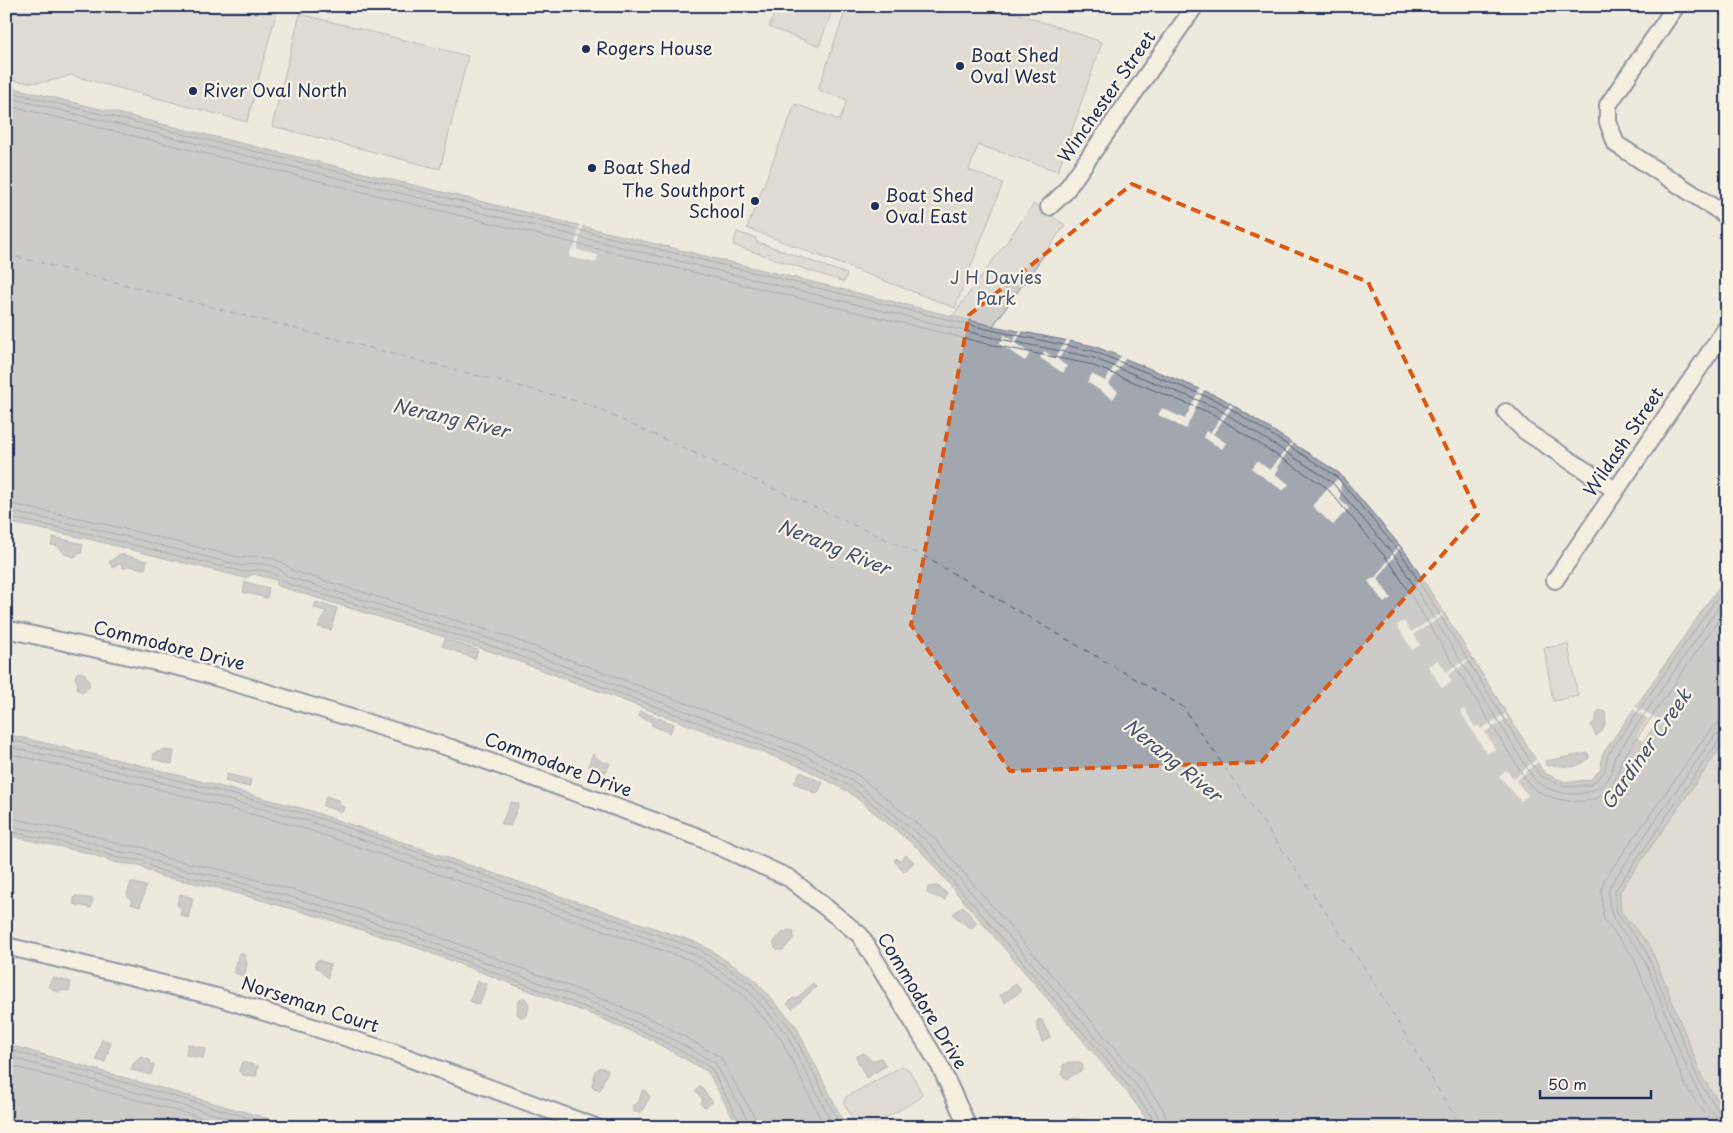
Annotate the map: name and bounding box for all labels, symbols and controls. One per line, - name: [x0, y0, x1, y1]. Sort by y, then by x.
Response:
- street label: Winchester Street: [1050, 25, 1161, 168]
- place label: Rogers House: [596, 34, 713, 61]
- place label: Boat Shed Oval West: [970, 41, 1059, 89]
- marker: Rogers House: [580, 43, 592, 55]
- marker: Boat Shed Oval West: [954, 60, 966, 72]
- place label: River Oval North: [203, 76, 347, 103]
- marker: River Oval North: [187, 85, 199, 97]
- place label: Boat Shed: [602, 153, 691, 180]
- marker: Boat Shed: [586, 162, 598, 174]
- place label: The Southport School: [622, 176, 745, 224]
- place label: Boat Shed Oval East: [885, 181, 974, 229]
- marker: The Southport School: [749, 195, 761, 207]
- marker: Boat Shed Oval East: [869, 200, 881, 212]
- park label: J H Davies Park: [950, 263, 1042, 311]
- street label: Wildash Street: [1576, 381, 1669, 501]
- water label: Nerang River: [390, 390, 514, 445]
- water label: Nerang River: [774, 511, 897, 582]
- street label: Commodore Drive: [91, 613, 248, 676]
- water label: Gardiner Creek: [1593, 681, 1698, 815]
- water label: Nerang River: [1119, 711, 1230, 809]
- street label: Commodore Drive: [481, 724, 636, 803]
- street label: Commodore Drive: [872, 927, 975, 1074]
- street label: Norseman Court: [238, 969, 383, 1039]
- scale bar: [1540, 1068, 1652, 1100]
- text: 50 m: [1548, 1072, 1587, 1095]

